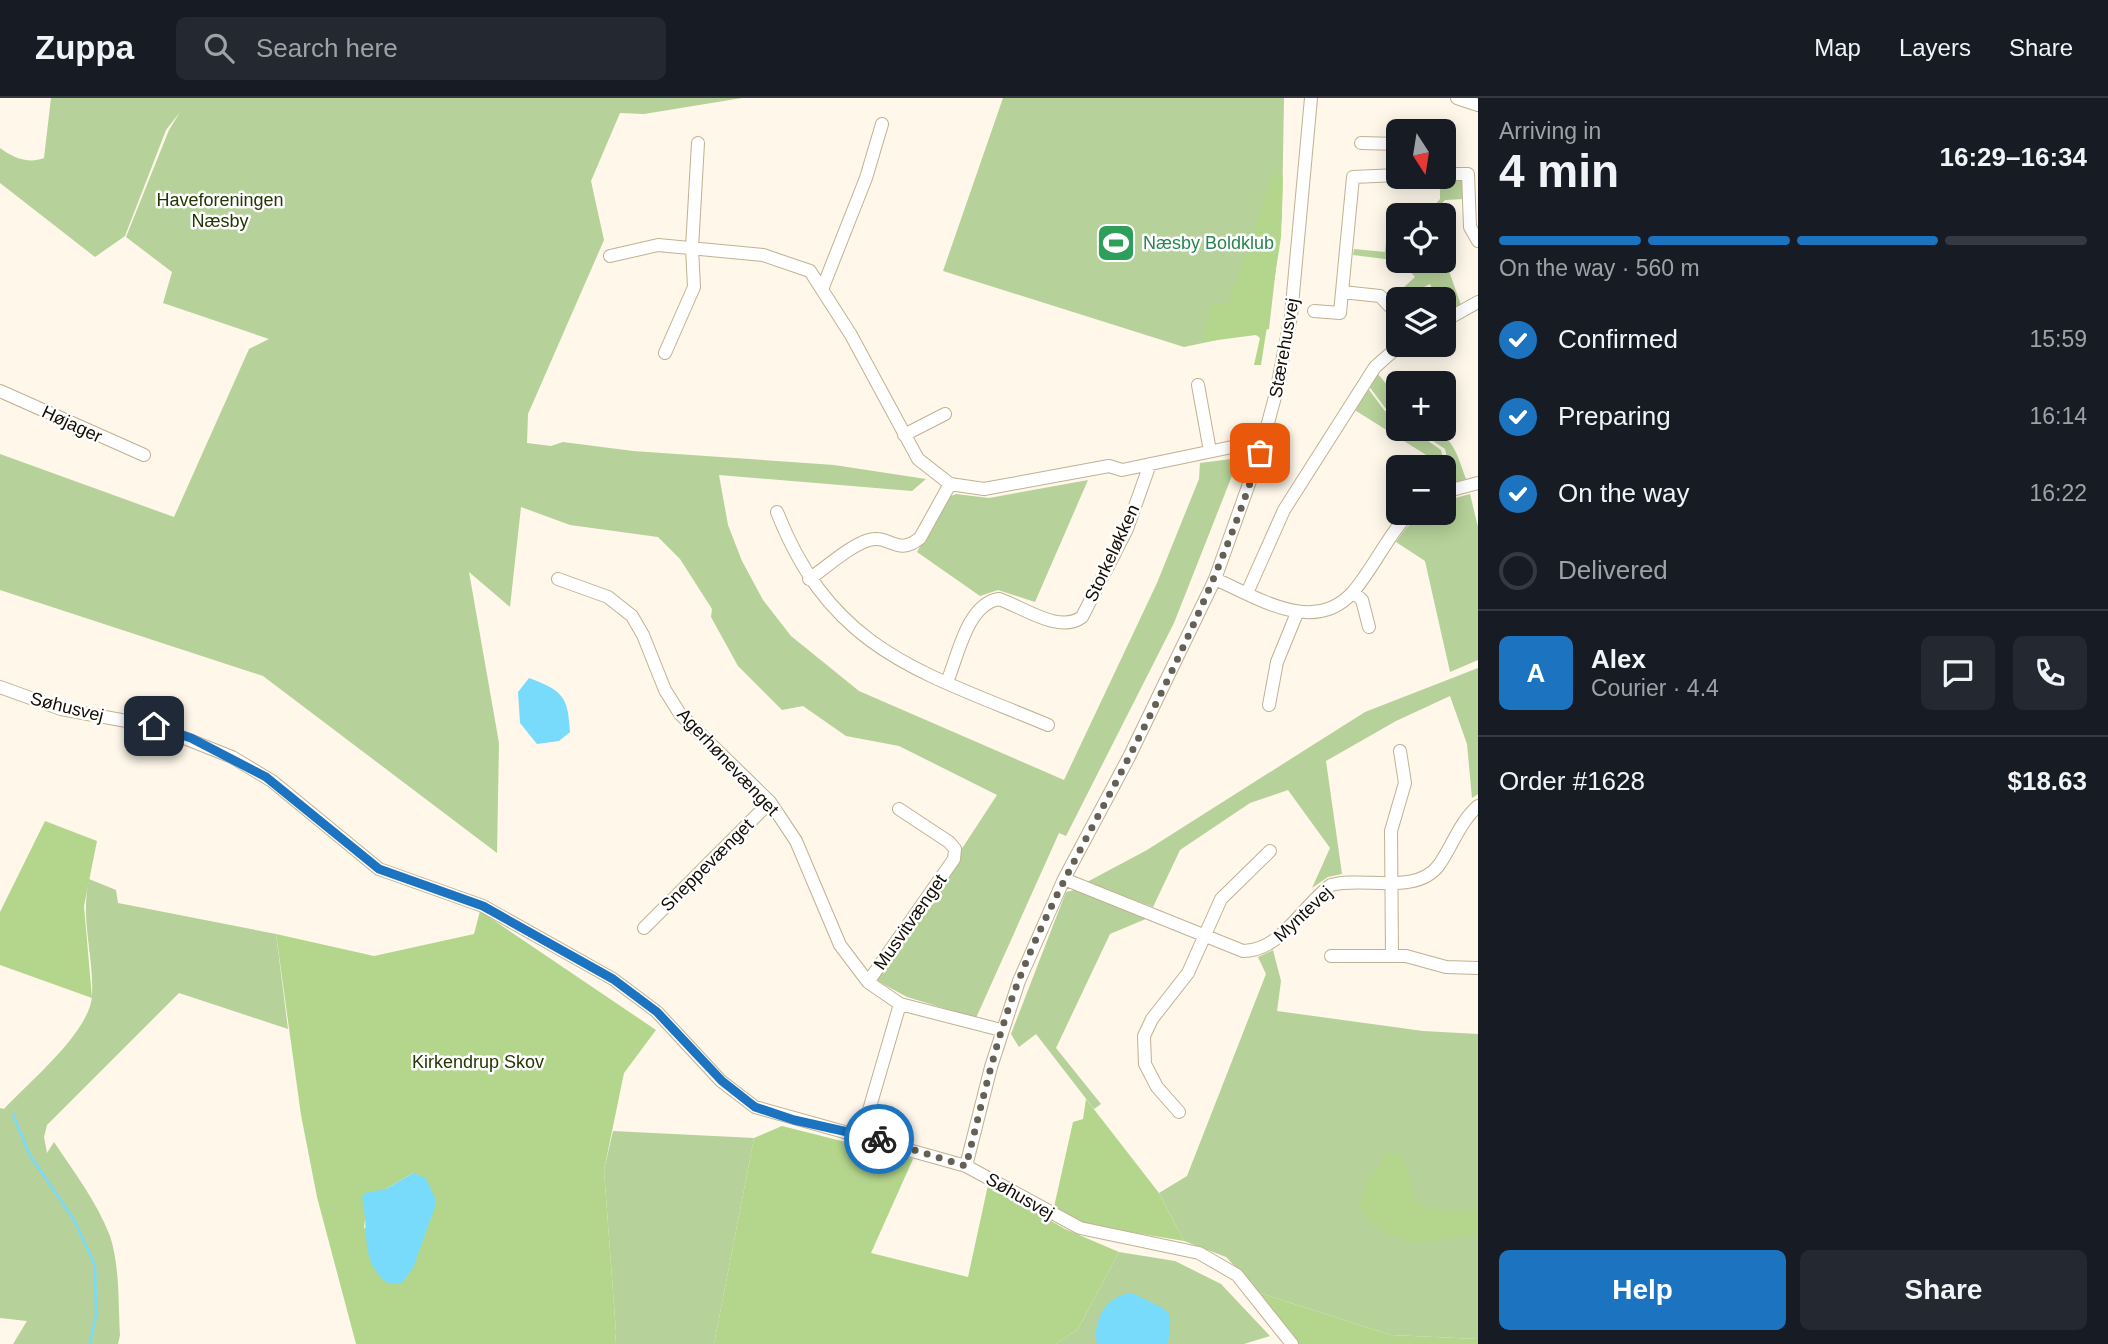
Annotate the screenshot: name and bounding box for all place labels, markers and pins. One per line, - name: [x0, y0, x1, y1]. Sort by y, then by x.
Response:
- sports icon: Næsby Boldklub: [1095, 222, 1137, 264]
- place label: Næsby Boldklub: [1143, 233, 1274, 253]
- pin: [1230, 423, 1290, 483]
- pin: [124, 696, 184, 756]

